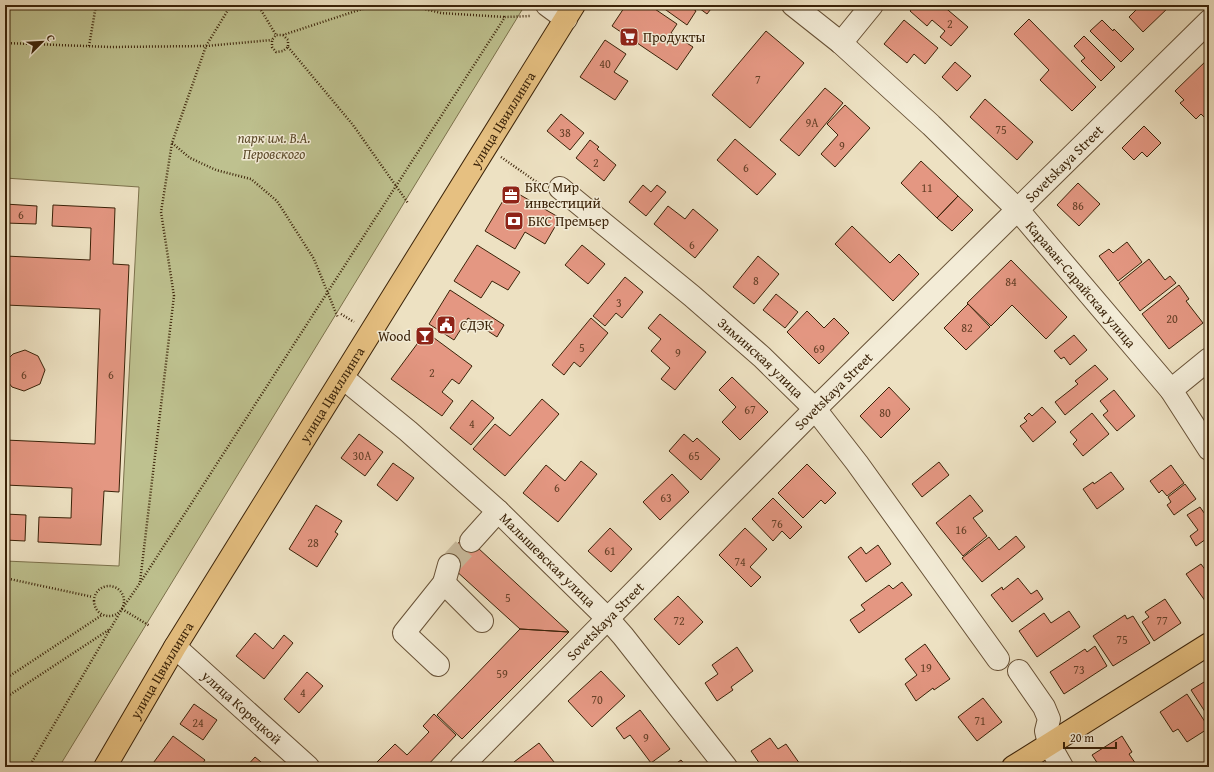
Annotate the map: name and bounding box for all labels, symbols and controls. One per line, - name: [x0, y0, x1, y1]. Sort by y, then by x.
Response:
- house number: 2: [947, 15, 953, 32]
- north arrow: [22, 22, 62, 62]
- supermarket icon: Продукты: [618, 26, 640, 48]
- place label: Продукты: [643, 27, 706, 47]
- text: С: [43, 32, 60, 44]
- house number: 40: [599, 55, 611, 72]
- street label: улица Цвиллинга: [465, 67, 540, 172]
- house number: 7: [755, 71, 761, 88]
- house number: 9А: [805, 114, 819, 131]
- street label: Sovetskaya Street: [1020, 120, 1108, 207]
- house number: 75: [995, 121, 1007, 138]
- house number: 38: [559, 124, 571, 141]
- park label: парк им. В.А. Перовского: [237, 128, 311, 164]
- house number: 9: [839, 137, 845, 154]
- house number: 2: [593, 154, 599, 171]
- house number: 6: [743, 159, 749, 176]
- place label: БКС Мир инвестиций: [525, 177, 601, 213]
- house number: 11: [921, 179, 933, 196]
- office icon: БКС Мир инвестиций: [500, 184, 522, 206]
- house number: 86: [1072, 197, 1084, 214]
- house number: 6: [18, 206, 24, 223]
- bank icon: БКС Премьер: [503, 210, 525, 232]
- place label: БКС Премьер: [528, 211, 610, 231]
- street label: Караван-Сарайская улица: [1021, 216, 1141, 352]
- house number: 6: [689, 236, 695, 253]
- house number: 8: [753, 272, 759, 289]
- house number: 84: [1005, 273, 1017, 290]
- house number: 3: [616, 294, 622, 311]
- house number: 20: [1166, 310, 1178, 327]
- street label: Зиминская улица: [714, 313, 808, 403]
- public building icon: СДЭК: [435, 314, 457, 336]
- place label: СДЭК: [460, 315, 494, 335]
- house number: 82: [961, 319, 973, 336]
- bar icon: Wood: [414, 325, 436, 347]
- place label: Wood: [378, 326, 412, 346]
- house number: 5: [579, 339, 585, 356]
- house number: 69: [813, 340, 825, 357]
- street label: улица Цвиллинга: [294, 343, 369, 447]
- house number: 9: [675, 344, 681, 361]
- street label: Sovetskaya Street: [790, 348, 877, 435]
- house number: 2: [429, 364, 435, 381]
- house number: 6: [21, 366, 27, 383]
- house number: 6: [108, 366, 114, 383]
- house number: 67: [744, 401, 756, 418]
- house number: 80: [879, 404, 891, 421]
- house number: 4: [469, 415, 475, 432]
- house number: 30А: [353, 447, 372, 464]
- house number: 65: [688, 447, 700, 464]
- house number: 6: [554, 479, 560, 496]
- house number: 63: [660, 489, 672, 506]
- street label: Малышевская улица: [495, 508, 600, 612]
- house number: 76: [771, 515, 783, 532]
- house number: 16: [955, 521, 967, 538]
- house number: 28: [307, 534, 319, 551]
- house number: 61: [604, 542, 616, 559]
- house number: 74: [734, 553, 746, 570]
- street label: Sovetskaya Street: [562, 577, 649, 665]
- house number: 5: [505, 589, 511, 606]
- house number: 72: [673, 612, 685, 629]
- house number: 77: [1156, 612, 1168, 629]
- street label: улица Цвиллинга: [125, 618, 198, 723]
- house number: 75: [1116, 631, 1128, 648]
- house number: 19: [920, 659, 932, 676]
- house number: 73: [1073, 661, 1085, 678]
- street label: улица Корецкой: [197, 665, 286, 749]
- house number: 59: [496, 665, 508, 682]
- house number: 4: [300, 684, 306, 701]
- house number: 70: [591, 691, 603, 708]
- house number: 71: [974, 712, 986, 729]
- house number: 24: [192, 714, 204, 731]
- scale bar: [1064, 724, 1116, 750]
- house number: 9: [643, 729, 649, 746]
- text: 20 m: [1070, 729, 1094, 746]

